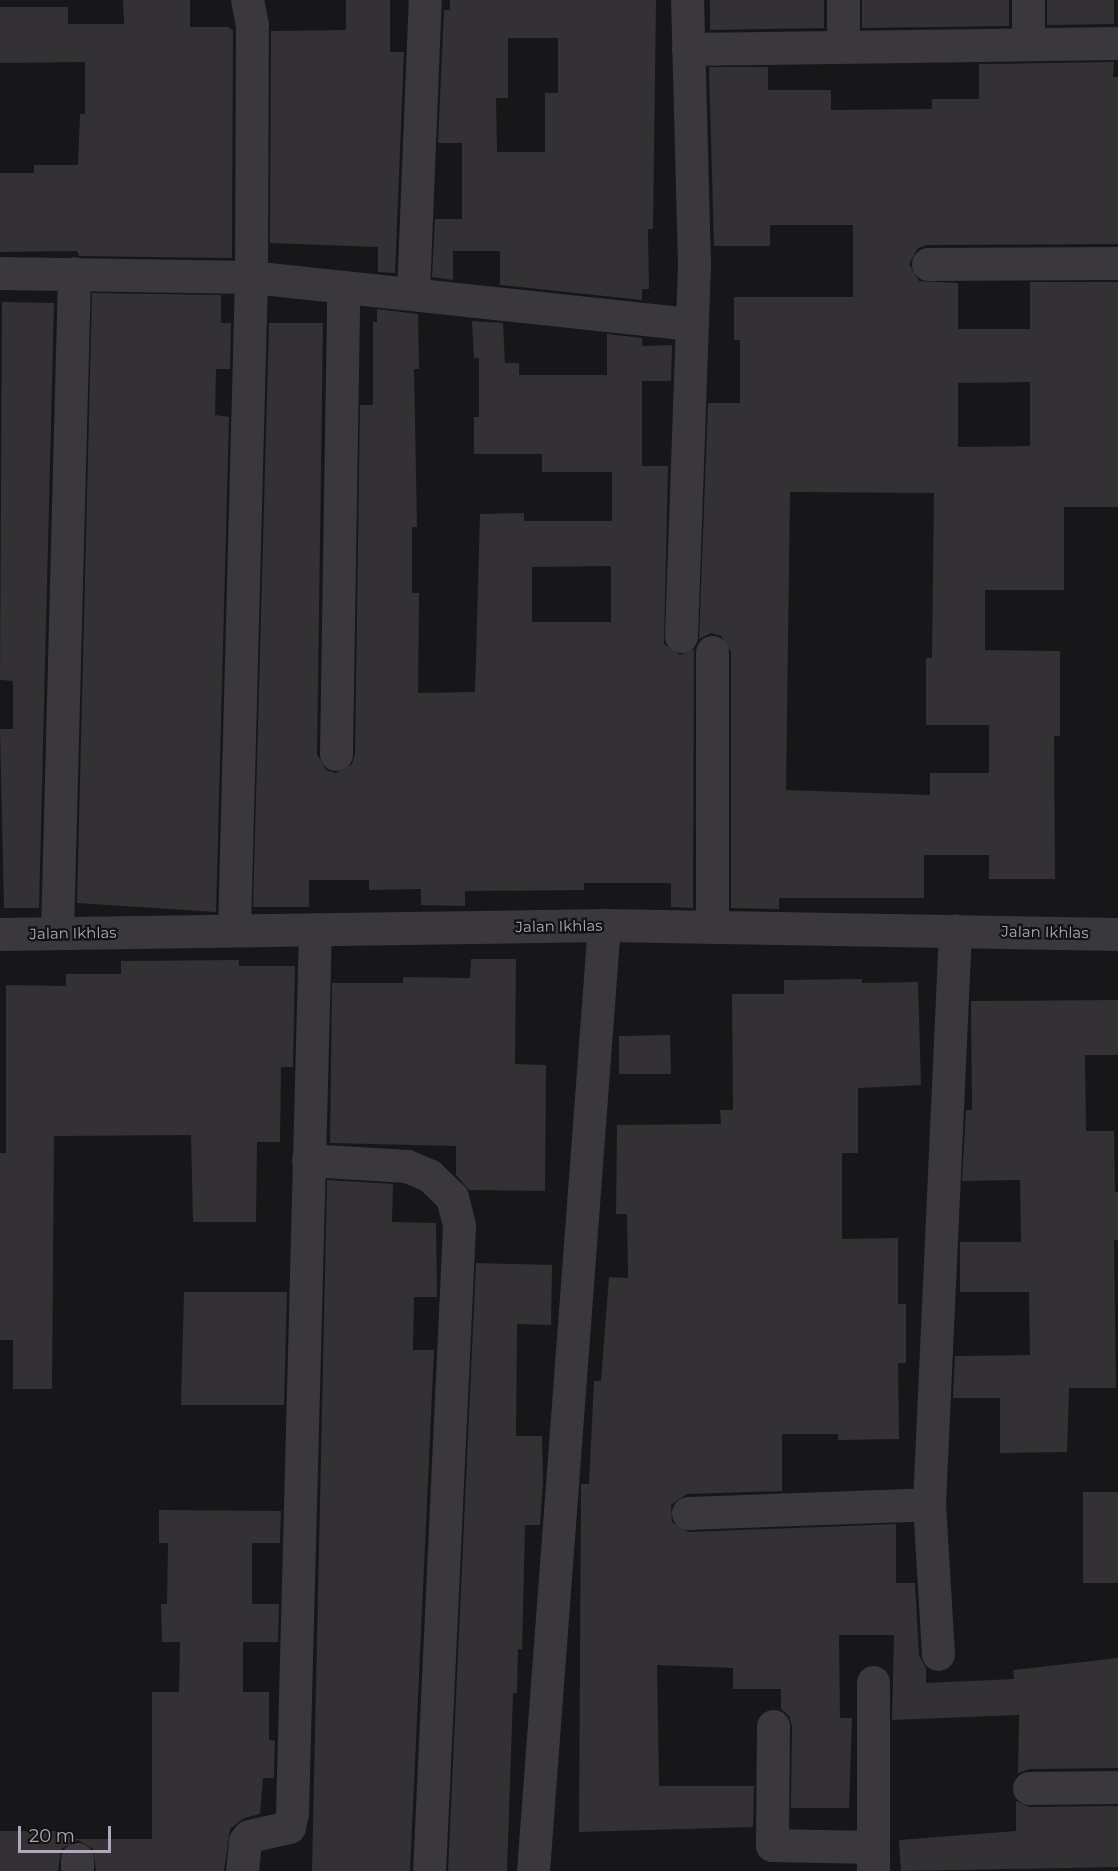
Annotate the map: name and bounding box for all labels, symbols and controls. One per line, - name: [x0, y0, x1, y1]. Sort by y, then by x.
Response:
- street label: Jalan Ikhlas: [515, 916, 603, 936]
- street label: Jalan Ikhlas: [1001, 922, 1089, 942]
- street label: Jalan Ikhlas: [29, 923, 117, 943]
- scale bar: [21, 1814, 114, 1852]
- text: 20 m: [29, 1825, 75, 1847]

